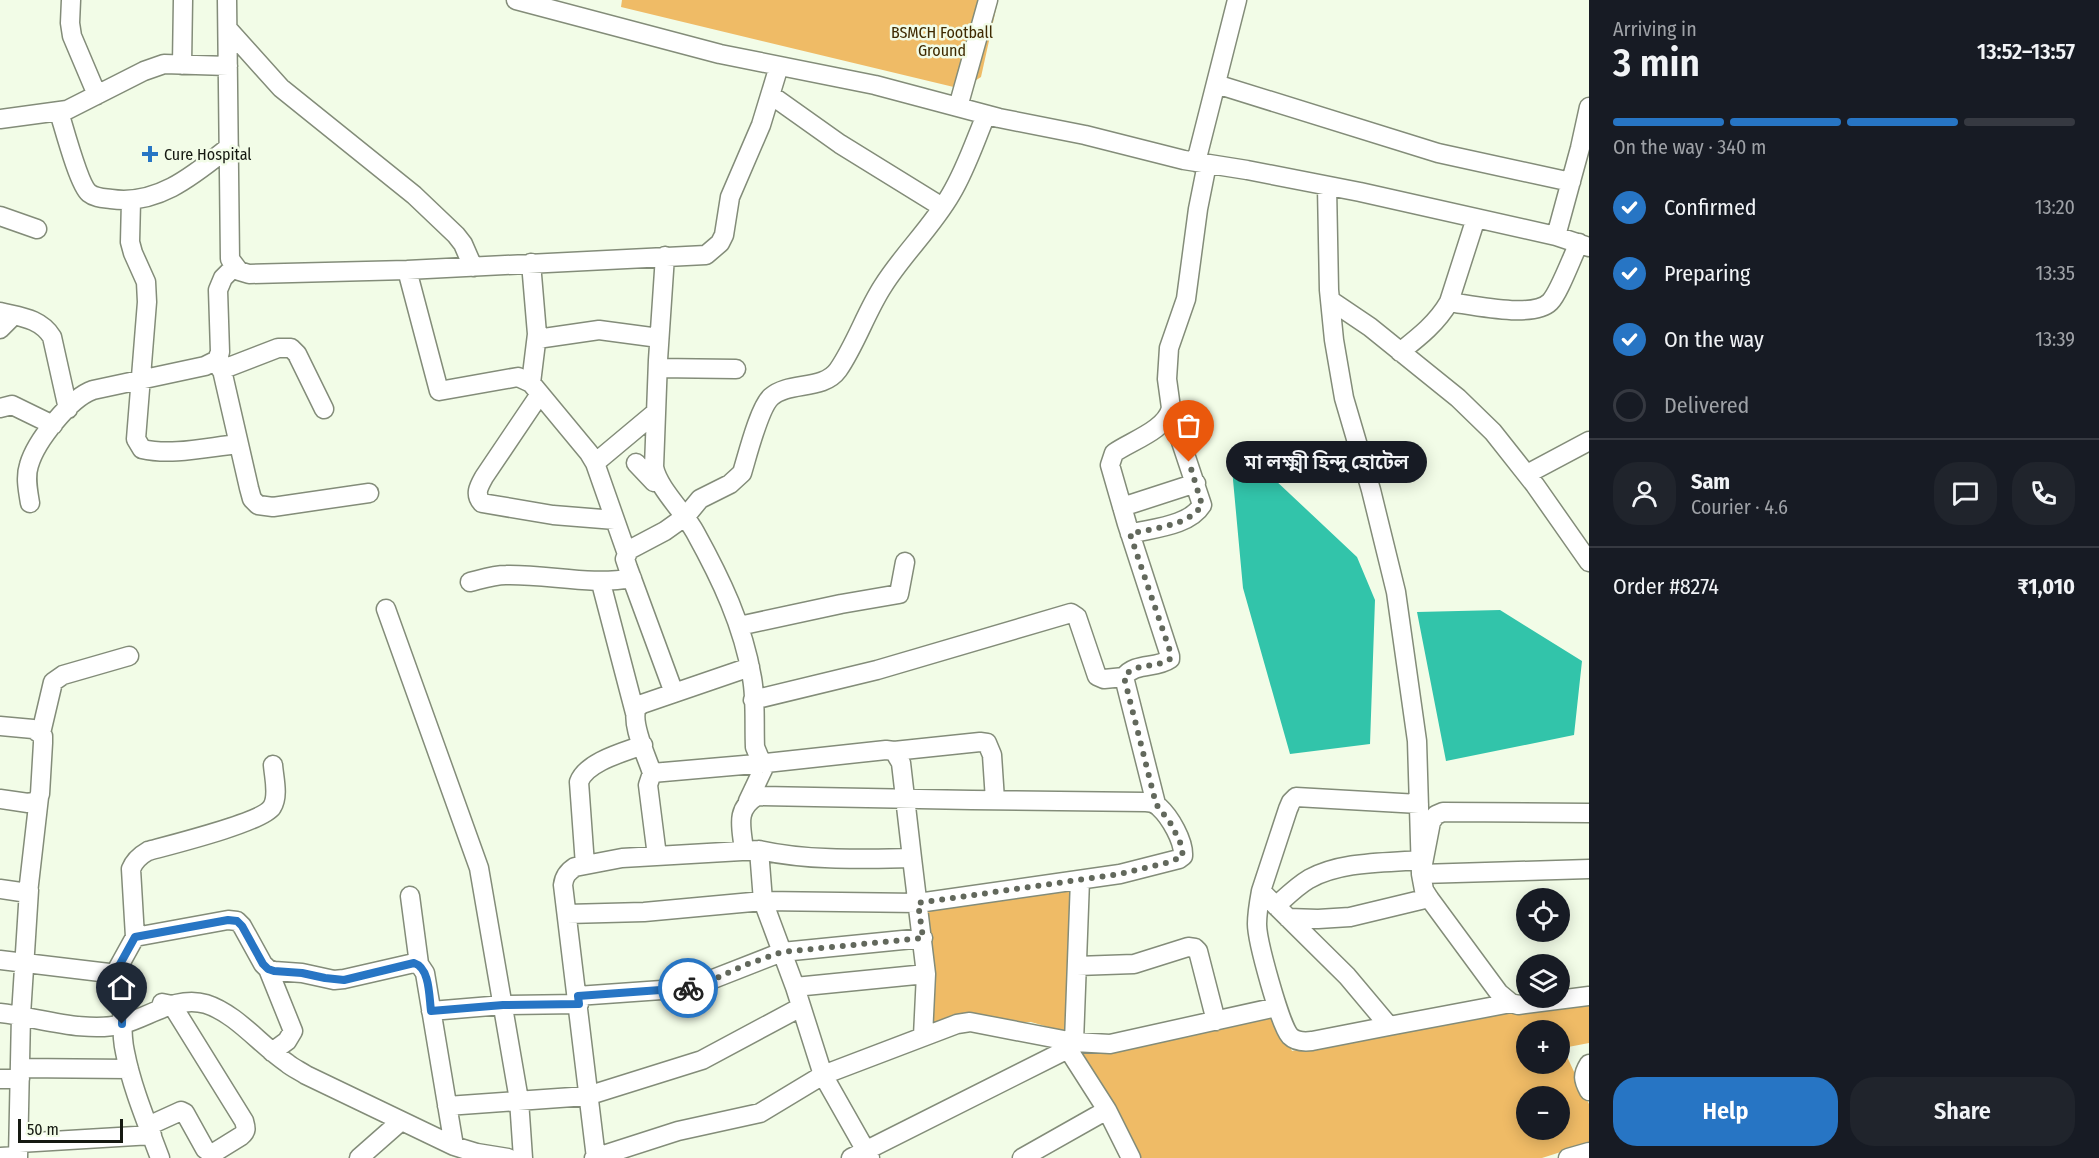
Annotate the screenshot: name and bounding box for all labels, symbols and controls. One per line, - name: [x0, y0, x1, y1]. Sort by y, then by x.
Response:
- text: Arriving in: [1613, 17, 1697, 41]
- park label: BSMCH Football Ground: [891, 23, 993, 60]
- text: 13:52–13:57: [1977, 38, 2075, 65]
- text: 3 min: [1613, 40, 1700, 86]
- text: On the way · 340 m: [1613, 135, 1766, 159]
- marker: Cure Hospital: [141, 145, 159, 163]
- place label: Cure Hospital: [164, 145, 252, 164]
- icon: check: [1613, 191, 1646, 224]
- text: Confirmed: [1664, 194, 1757, 221]
- text: 13:20: [2035, 195, 2075, 219]
- icon: check: [1613, 257, 1646, 290]
- text: Preparing: [1664, 260, 1750, 287]
- text: 13:35: [2036, 261, 2075, 285]
- icon: check: [1613, 323, 1646, 356]
- text: On the way: [1664, 326, 1764, 353]
- text: 13:39: [2035, 327, 2075, 351]
- text: Delivered: [1664, 392, 1749, 419]
- pin: [1163, 400, 1214, 462]
- icon: bag: [1172, 409, 1205, 442]
- callout: মা লক্ষ্মী হিন্দু হোটেল: [1225, 441, 1426, 483]
- text: মা লক্ষ্মী হিন্দু হোটেল: [1244, 450, 1409, 474]
- button: person: [1613, 462, 1676, 525]
- button: chat: [1934, 462, 1997, 525]
- button: phone: [2012, 462, 2075, 525]
- text: Sam: [1691, 468, 1730, 495]
- text: Courier · 4.6: [1691, 495, 1788, 519]
- text: Order #8274: [1613, 573, 1719, 600]
- text: ₹1,010: [2017, 573, 2075, 600]
- map controls: [1516, 888, 1570, 1140]
- button: locate: [1516, 888, 1570, 942]
- button: layers: [1516, 954, 1570, 1008]
- courier: [658, 958, 718, 1018]
- pin: [96, 962, 147, 1024]
- icon: home: [105, 971, 138, 1004]
- icon: bike: [672, 972, 705, 1005]
- button: +: [1516, 1020, 1570, 1074]
- button: Help: [1613, 1077, 1838, 1146]
- button: Share: [1850, 1077, 2075, 1146]
- button: −: [1516, 1086, 1570, 1140]
- scale bar: [18, 1116, 123, 1144]
- text: 50 m: [27, 1120, 59, 1139]

